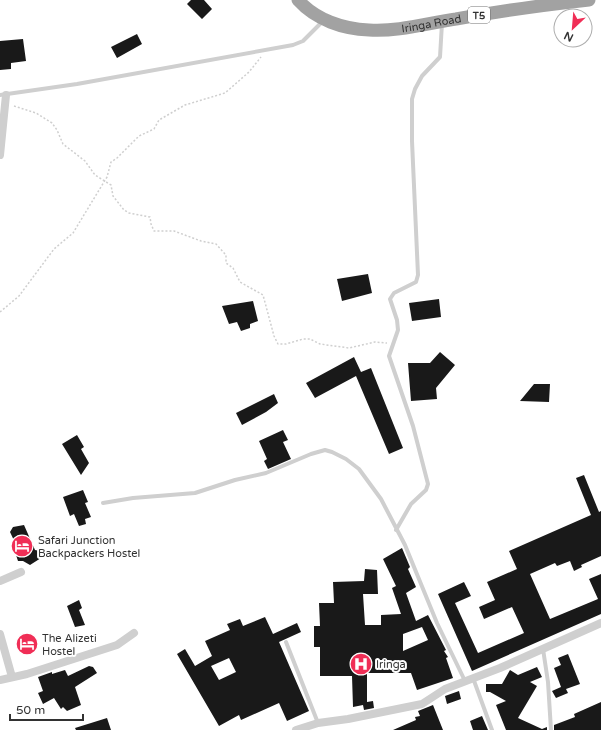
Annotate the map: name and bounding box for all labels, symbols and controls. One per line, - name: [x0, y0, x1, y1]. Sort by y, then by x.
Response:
- road number: T5: [468, 7, 490, 23]
- north arrow: [553, 8, 593, 48]
- street label: Iringa Road: [401, 12, 462, 35]
- text: N: [562, 29, 576, 44]
- hotel icon: Safari Junction Backpackers Hostel: [9, 533, 35, 559]
- place label: Safari Junction Backpackers Hostel: [38, 534, 140, 560]
- hotel icon: The Alizeti Hostel: [14, 631, 40, 657]
- place label: The Alizeti Hostel: [42, 632, 97, 658]
- hospital icon: Iringa: [348, 651, 374, 677]
- place label: Iringa: [376, 658, 406, 671]
- scale bar: [10, 696, 83, 722]
- text: 50 m: [16, 703, 45, 717]

